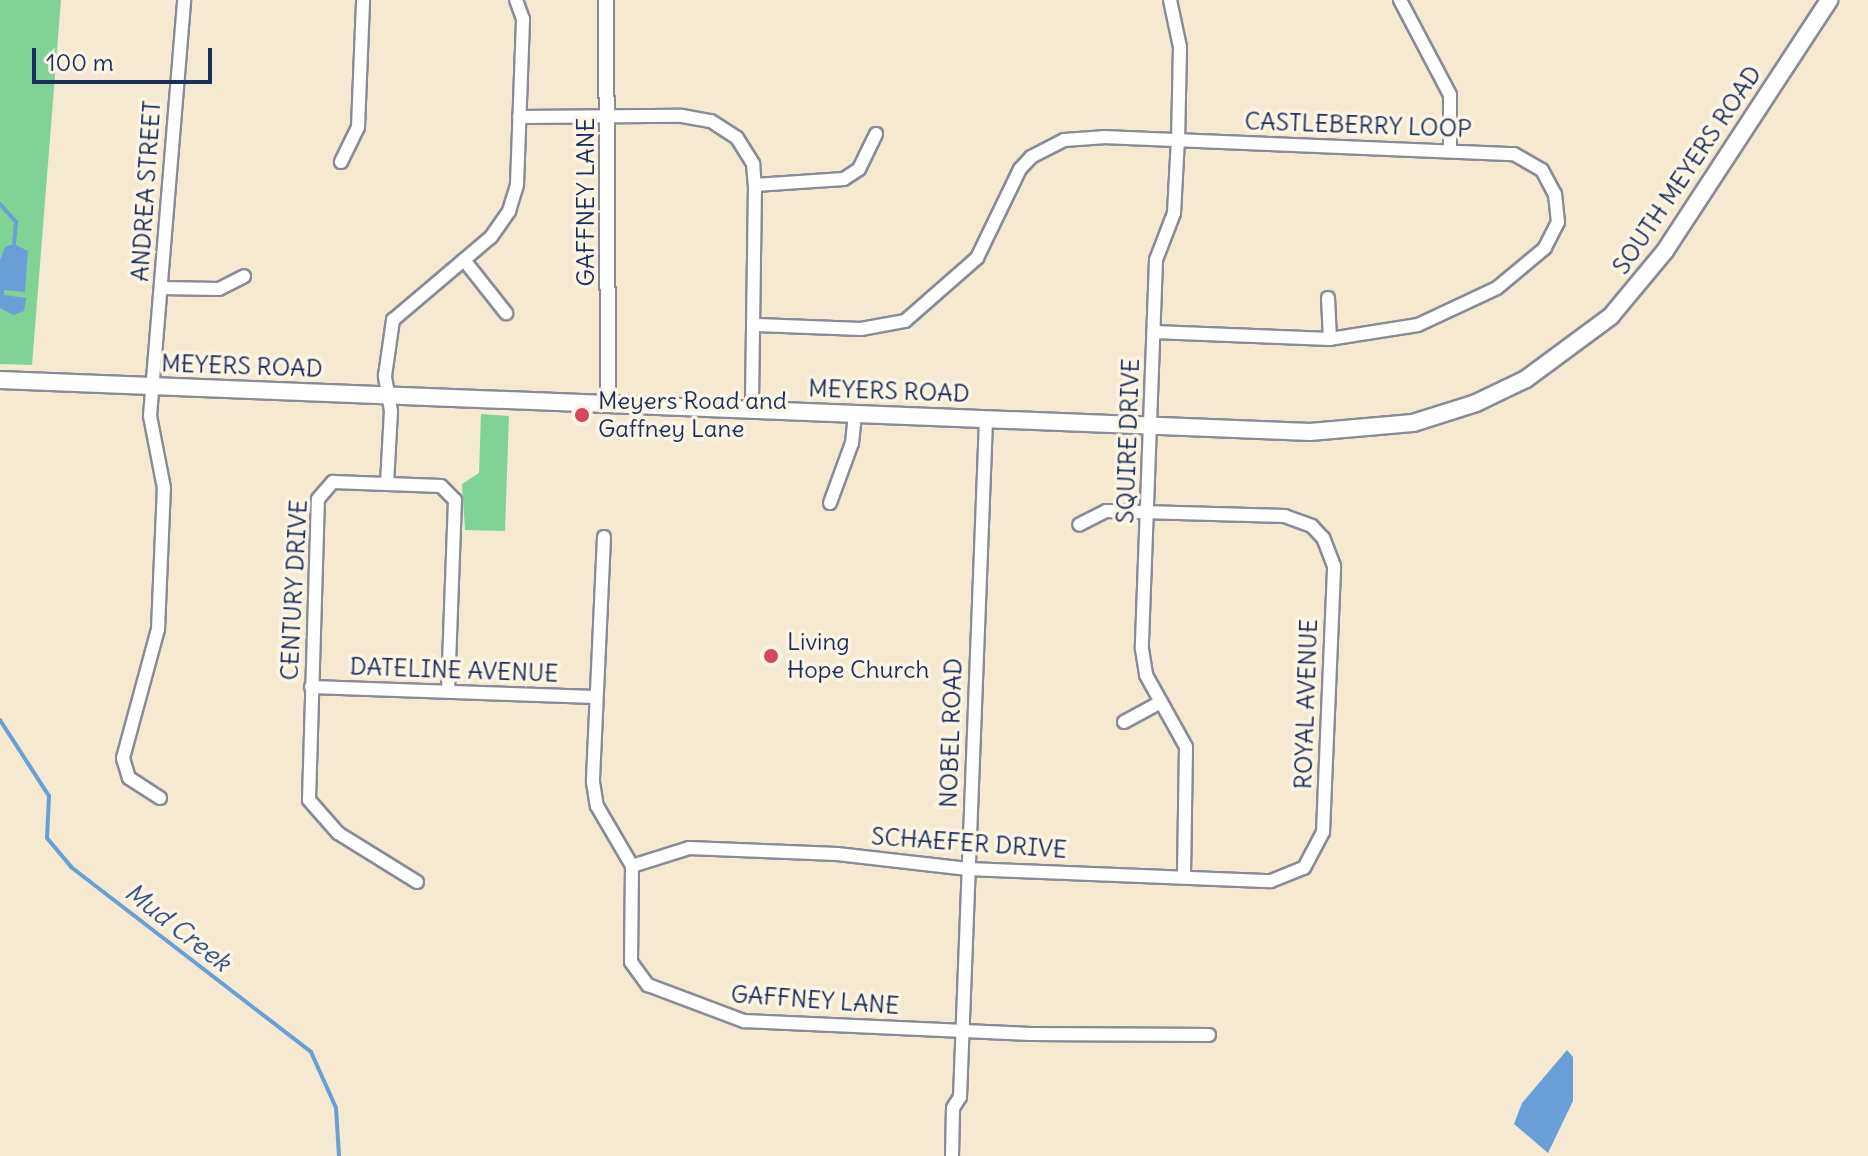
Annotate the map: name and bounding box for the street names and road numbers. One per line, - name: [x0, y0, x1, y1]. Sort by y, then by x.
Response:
- street label: SOUTH MEYERS ROAD: [1606, 60, 1768, 280]
- street label: ANDREA STREET: [125, 100, 167, 282]
- street label: CASTLEBERRY LOOP: [1244, 107, 1472, 143]
- street label: GAFFNEY LANE: [572, 118, 600, 286]
- street label: MEYERS ROAD: [161, 349, 323, 383]
- street label: SQUIRE DRIVE: [1111, 358, 1145, 524]
- street label: MEYERS ROAD: [808, 374, 970, 408]
- street label: CENTURY DRIVE: [275, 499, 313, 681]
- street label: ROYAL AVENUE: [1289, 618, 1323, 790]
- street label: DATELINE AVENUE: [349, 652, 559, 688]
- street label: NOBEL ROAD: [934, 658, 968, 808]
- street label: SCHAEFER DRIVE: [870, 822, 1068, 864]
- street label: GAFFNEY LANE: [730, 980, 900, 1020]

